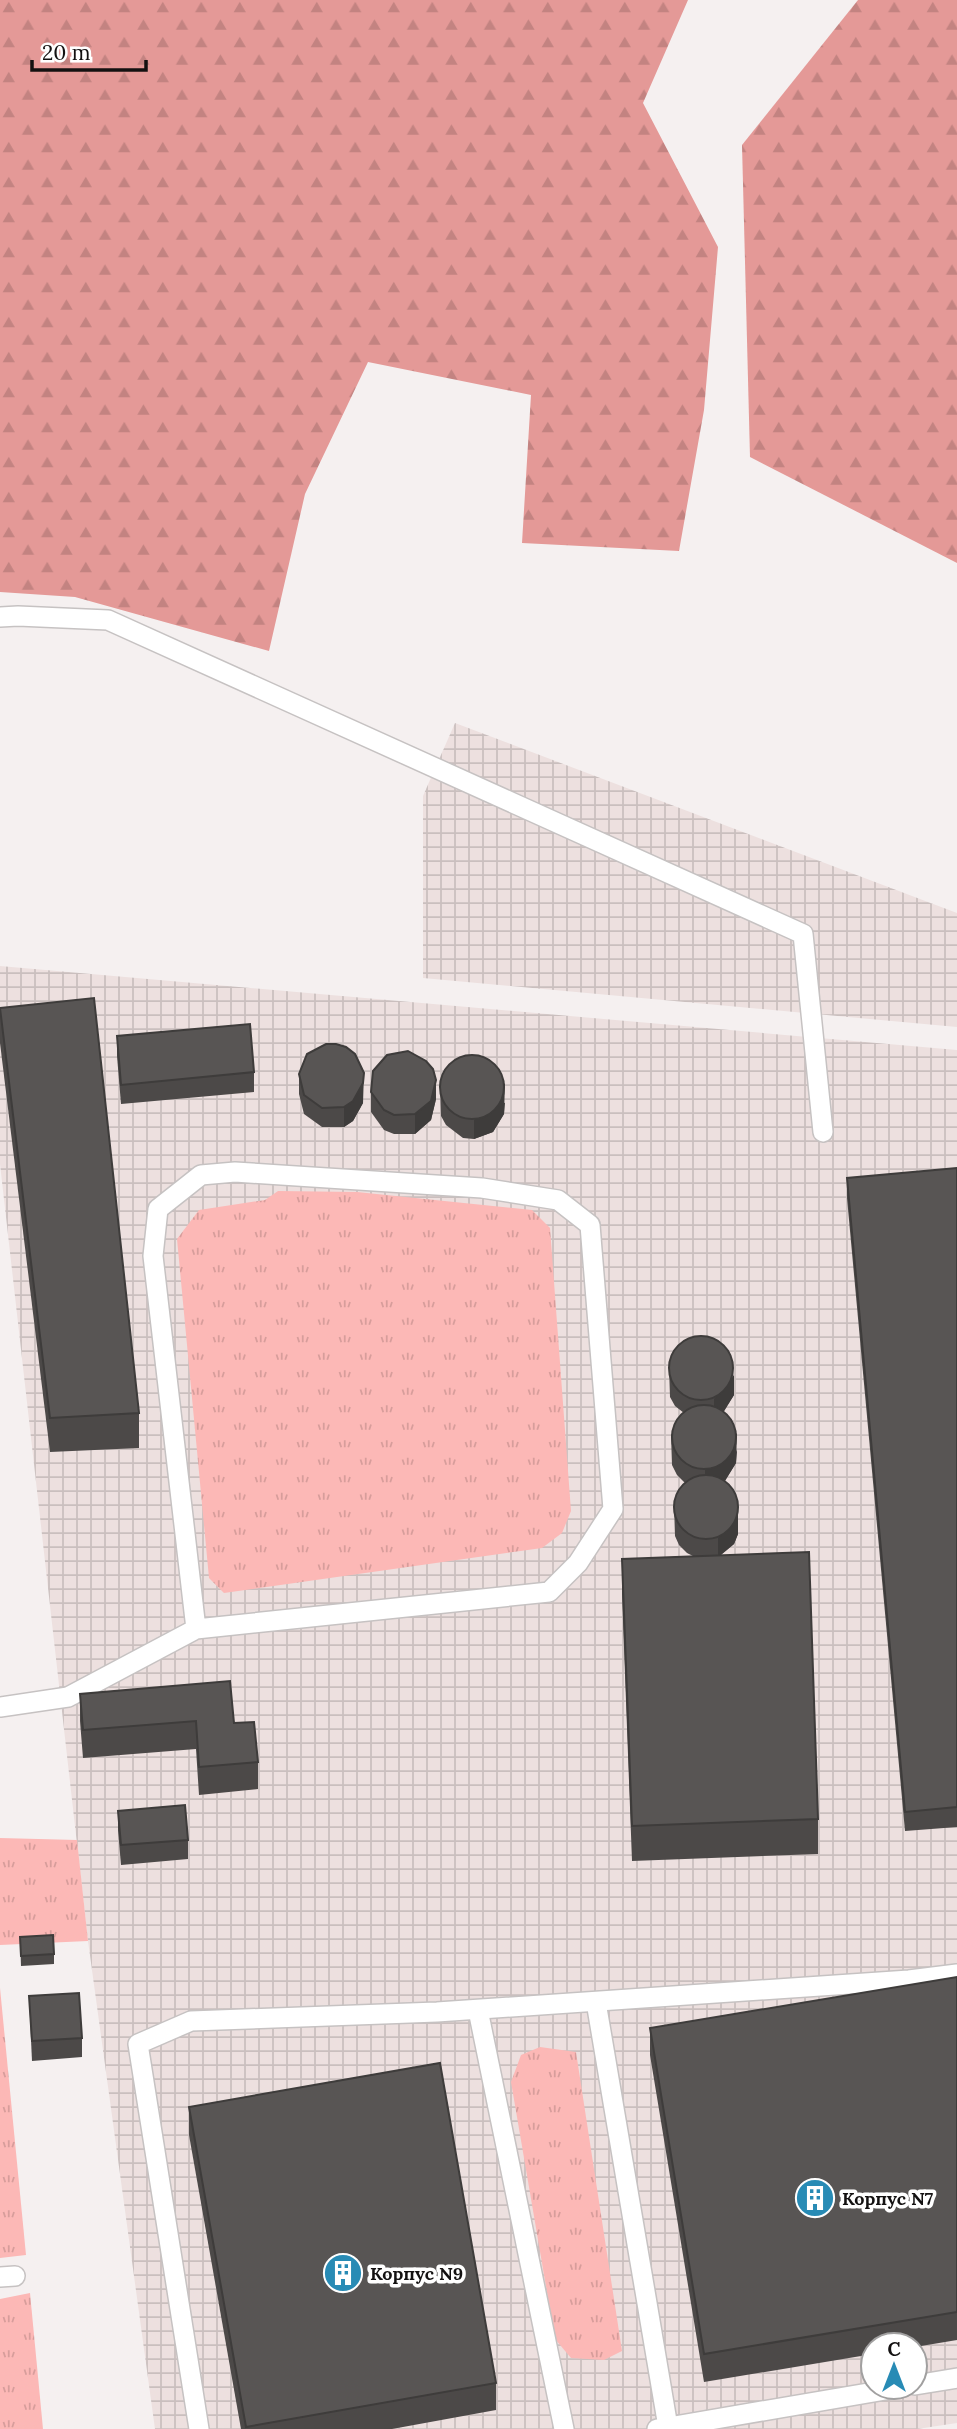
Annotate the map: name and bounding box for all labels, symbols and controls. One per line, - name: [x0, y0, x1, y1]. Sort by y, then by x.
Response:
- scale bar: [32, 28, 145, 72]
- text: 20 m: [42, 39, 91, 66]
- building icon: Корпус N7: [794, 2177, 836, 2219]
- place label: Корпус N7: [842, 2187, 934, 2210]
- building icon: Корпус N9: [322, 2252, 364, 2294]
- place label: Корпус N9: [370, 2262, 463, 2285]
- north arrow: [859, 2331, 929, 2401]
- text: С: [887, 2337, 901, 2361]

